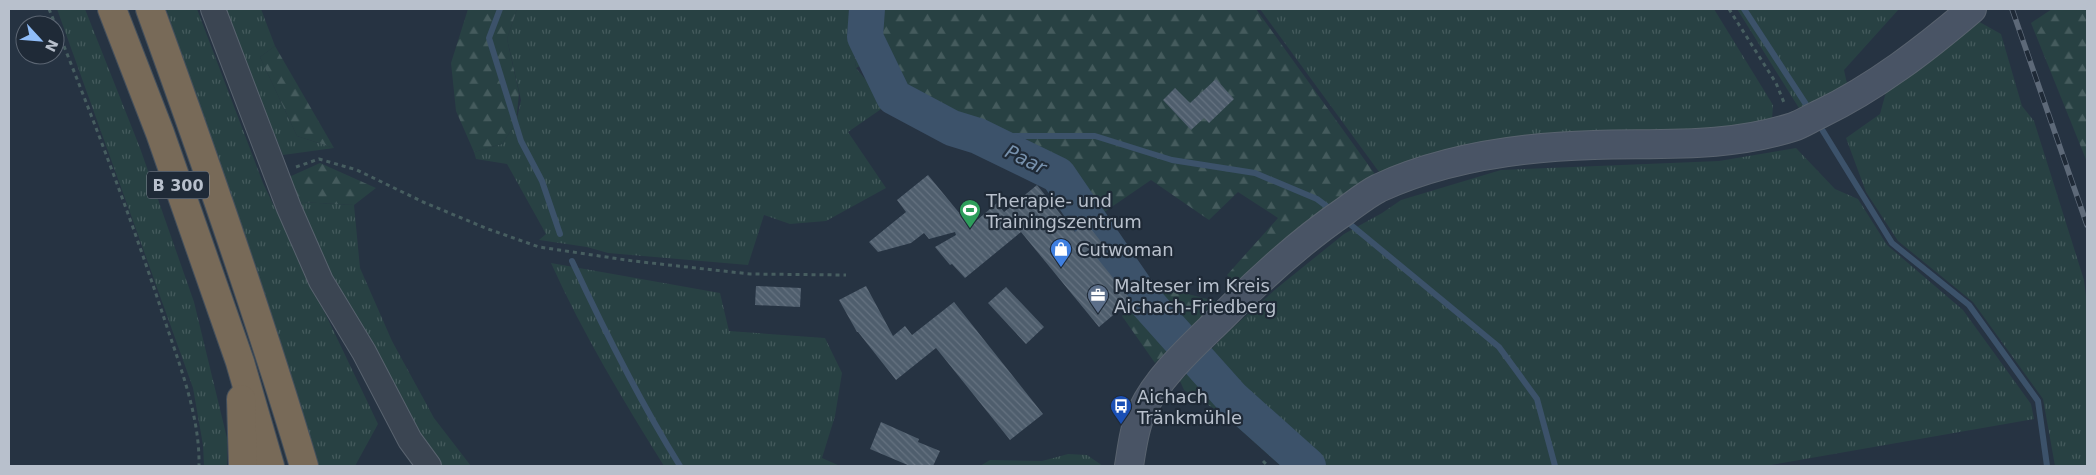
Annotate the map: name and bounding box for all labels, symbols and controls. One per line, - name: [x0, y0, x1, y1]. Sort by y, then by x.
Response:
- north arrow: [15, 15, 65, 65]
- text: N: [42, 37, 61, 54]
- water label: Paar: [1002, 140, 1051, 179]
- road number: B 300: [147, 172, 209, 198]
- place label: Therapie- und Trainingszentrum: [985, 190, 1142, 232]
- sports icon: Therapie- und Trainingszentrum: [958, 198, 982, 229]
- shop icon: Cutwoman: [1049, 237, 1073, 268]
- place label: Cutwoman: [1077, 239, 1174, 260]
- place label: Malteser im Kreis Aichach-Friedberg: [1114, 275, 1276, 317]
- office icon: Malteser im Kreis Aichach-Friedberg: [1086, 283, 1110, 314]
- place label: Aichach Tränkmühle: [1136, 386, 1242, 428]
- bus stop icon: Aichach Tränkmühle: [1109, 394, 1133, 425]

